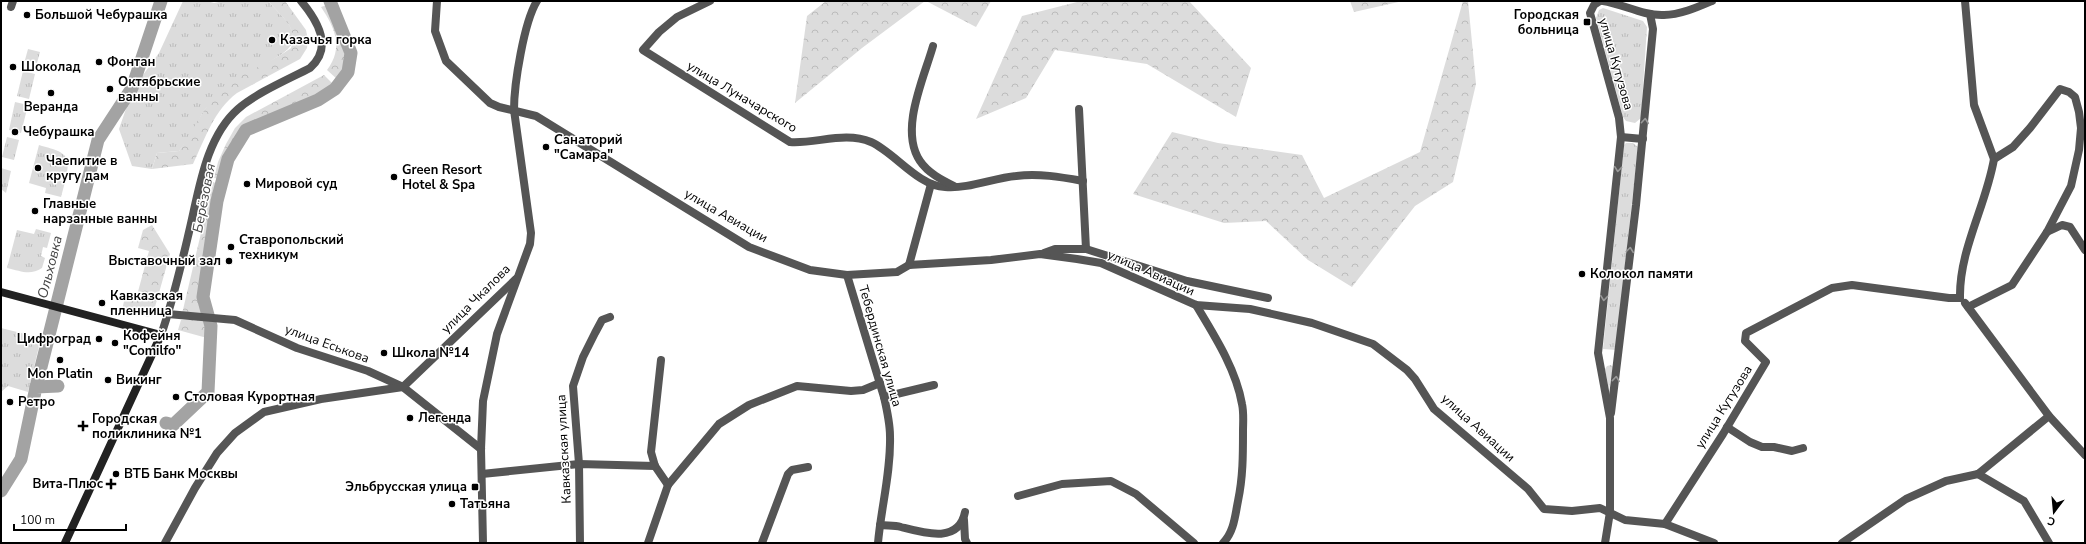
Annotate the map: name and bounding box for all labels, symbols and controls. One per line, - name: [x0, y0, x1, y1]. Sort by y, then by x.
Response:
- place label: Большой Чебурашка: [35, 6, 168, 24]
- place label: Городская больница: [1514, 6, 1579, 39]
- marker: Большой Чебурашка: [22, 10, 32, 20]
- street label: улица Кутузова: [1594, 16, 1638, 112]
- marker: Городская больница: [1582, 17, 1592, 27]
- place label: Казачья горка: [280, 31, 372, 49]
- marker: Казачья горка: [267, 35, 277, 45]
- place label: Фонтан: [107, 53, 155, 71]
- marker: Фонтан: [94, 57, 104, 67]
- street label: улица Луначарского: [683, 57, 801, 137]
- place label: Шоколад: [21, 58, 80, 76]
- marker: Шоколад: [8, 62, 18, 72]
- place label: Октябрьские ванны: [118, 73, 200, 106]
- marker: Октябрьские ванны: [105, 84, 115, 94]
- marker: Веранда: [46, 88, 56, 98]
- place label: Веранда: [24, 98, 78, 116]
- one-way arrow: [1640, 118, 1649, 124]
- place label: Чебурашка: [23, 123, 95, 141]
- marker: Чебурашка: [10, 127, 20, 137]
- place label: Санаторий "Самара": [554, 131, 623, 164]
- marker: Санаторий "Самара": [541, 142, 551, 152]
- place label: Чаепитие в кругу дам: [46, 152, 117, 185]
- place label: Green Resort Hotel & Spa: [402, 161, 483, 194]
- water label: Берёзовая: [188, 162, 220, 234]
- marker: Чаепитие в кругу дам: [33, 163, 43, 173]
- one-way arrow: [1614, 166, 1623, 172]
- marker: Green Resort Hotel & Spa: [389, 172, 399, 182]
- place label: Мировой суд: [255, 175, 337, 193]
- marker: Мировой суд: [242, 179, 252, 189]
- street label: улица Авиации: [681, 185, 771, 247]
- place label: Главные нарзанные ванны: [43, 195, 157, 228]
- marker: Главные нарзанные ванны: [30, 206, 40, 216]
- place label: Ставропольский техникум: [239, 231, 344, 264]
- water label: Ольховка: [33, 234, 67, 300]
- marker: Ставропольский техникум: [226, 242, 236, 252]
- street label: улица Авиации: [1105, 246, 1197, 300]
- one-way arrow: [1626, 247, 1635, 253]
- place label: Выставочный зал: [109, 252, 221, 270]
- marker: Выставочный зал: [224, 256, 234, 266]
- street label: улица Чкалова: [437, 260, 515, 338]
- place label: Колокол памяти: [1590, 265, 1693, 283]
- marker: Колокол памяти: [1577, 269, 1587, 279]
- street label: Тебердинская улица: [854, 283, 906, 409]
- place label: Кавказская пленница: [110, 287, 183, 320]
- one-way arrow: [1600, 295, 1609, 301]
- marker: Кавказская пленница: [97, 298, 107, 308]
- street label: улица Еськова: [282, 320, 372, 368]
- place label: Кофейня "Comilfo": [123, 327, 181, 360]
- place label: Цифроград: [17, 330, 91, 348]
- marker: Цифроград: [94, 334, 104, 344]
- marker: Кофейня "Comilfo": [110, 338, 120, 348]
- place label: Школа №14: [392, 344, 469, 362]
- marker: Школа №14: [379, 348, 389, 358]
- marker: Mon Platin: [55, 355, 65, 365]
- street label: улица Кутузова: [1691, 362, 1757, 452]
- place label: Mon Platin: [27, 365, 93, 383]
- place label: Викинг: [116, 371, 162, 389]
- marker: Викинг: [103, 375, 113, 385]
- one-way arrow: [1611, 376, 1620, 382]
- place label: Столовая Курортная: [184, 388, 315, 406]
- street label: улица Авиации: [1437, 390, 1519, 466]
- marker: Столовая Курортная: [171, 392, 181, 402]
- place label: Ретро: [18, 393, 56, 411]
- street label: Кавказская улица: [552, 394, 576, 504]
- marker: Ретро: [5, 397, 15, 407]
- place label: Легенда: [418, 409, 471, 427]
- place label: Городская поликлиника №1: [92, 410, 202, 443]
- marker: Легенда: [405, 413, 415, 423]
- marker: Городская поликлиника №1: [77, 420, 89, 432]
- place label: ВТБ Банк Москвы: [124, 465, 238, 483]
- marker: ВТБ Банк Москвы: [111, 469, 121, 479]
- place label: Вита-Плюс: [32, 475, 104, 493]
- place label: Эльбрусская улица: [345, 478, 467, 496]
- marker: Вита-Плюс: [106, 479, 116, 489]
- marker: Эльбрусская улица: [470, 482, 480, 492]
- north arrow: [2034, 492, 2074, 532]
- place label: Татьяна: [460, 495, 510, 513]
- marker: Татьяна: [447, 499, 457, 509]
- scale bar: [14, 506, 126, 532]
- text: 100 m: [20, 512, 55, 528]
- text: С: [2045, 513, 2057, 529]

